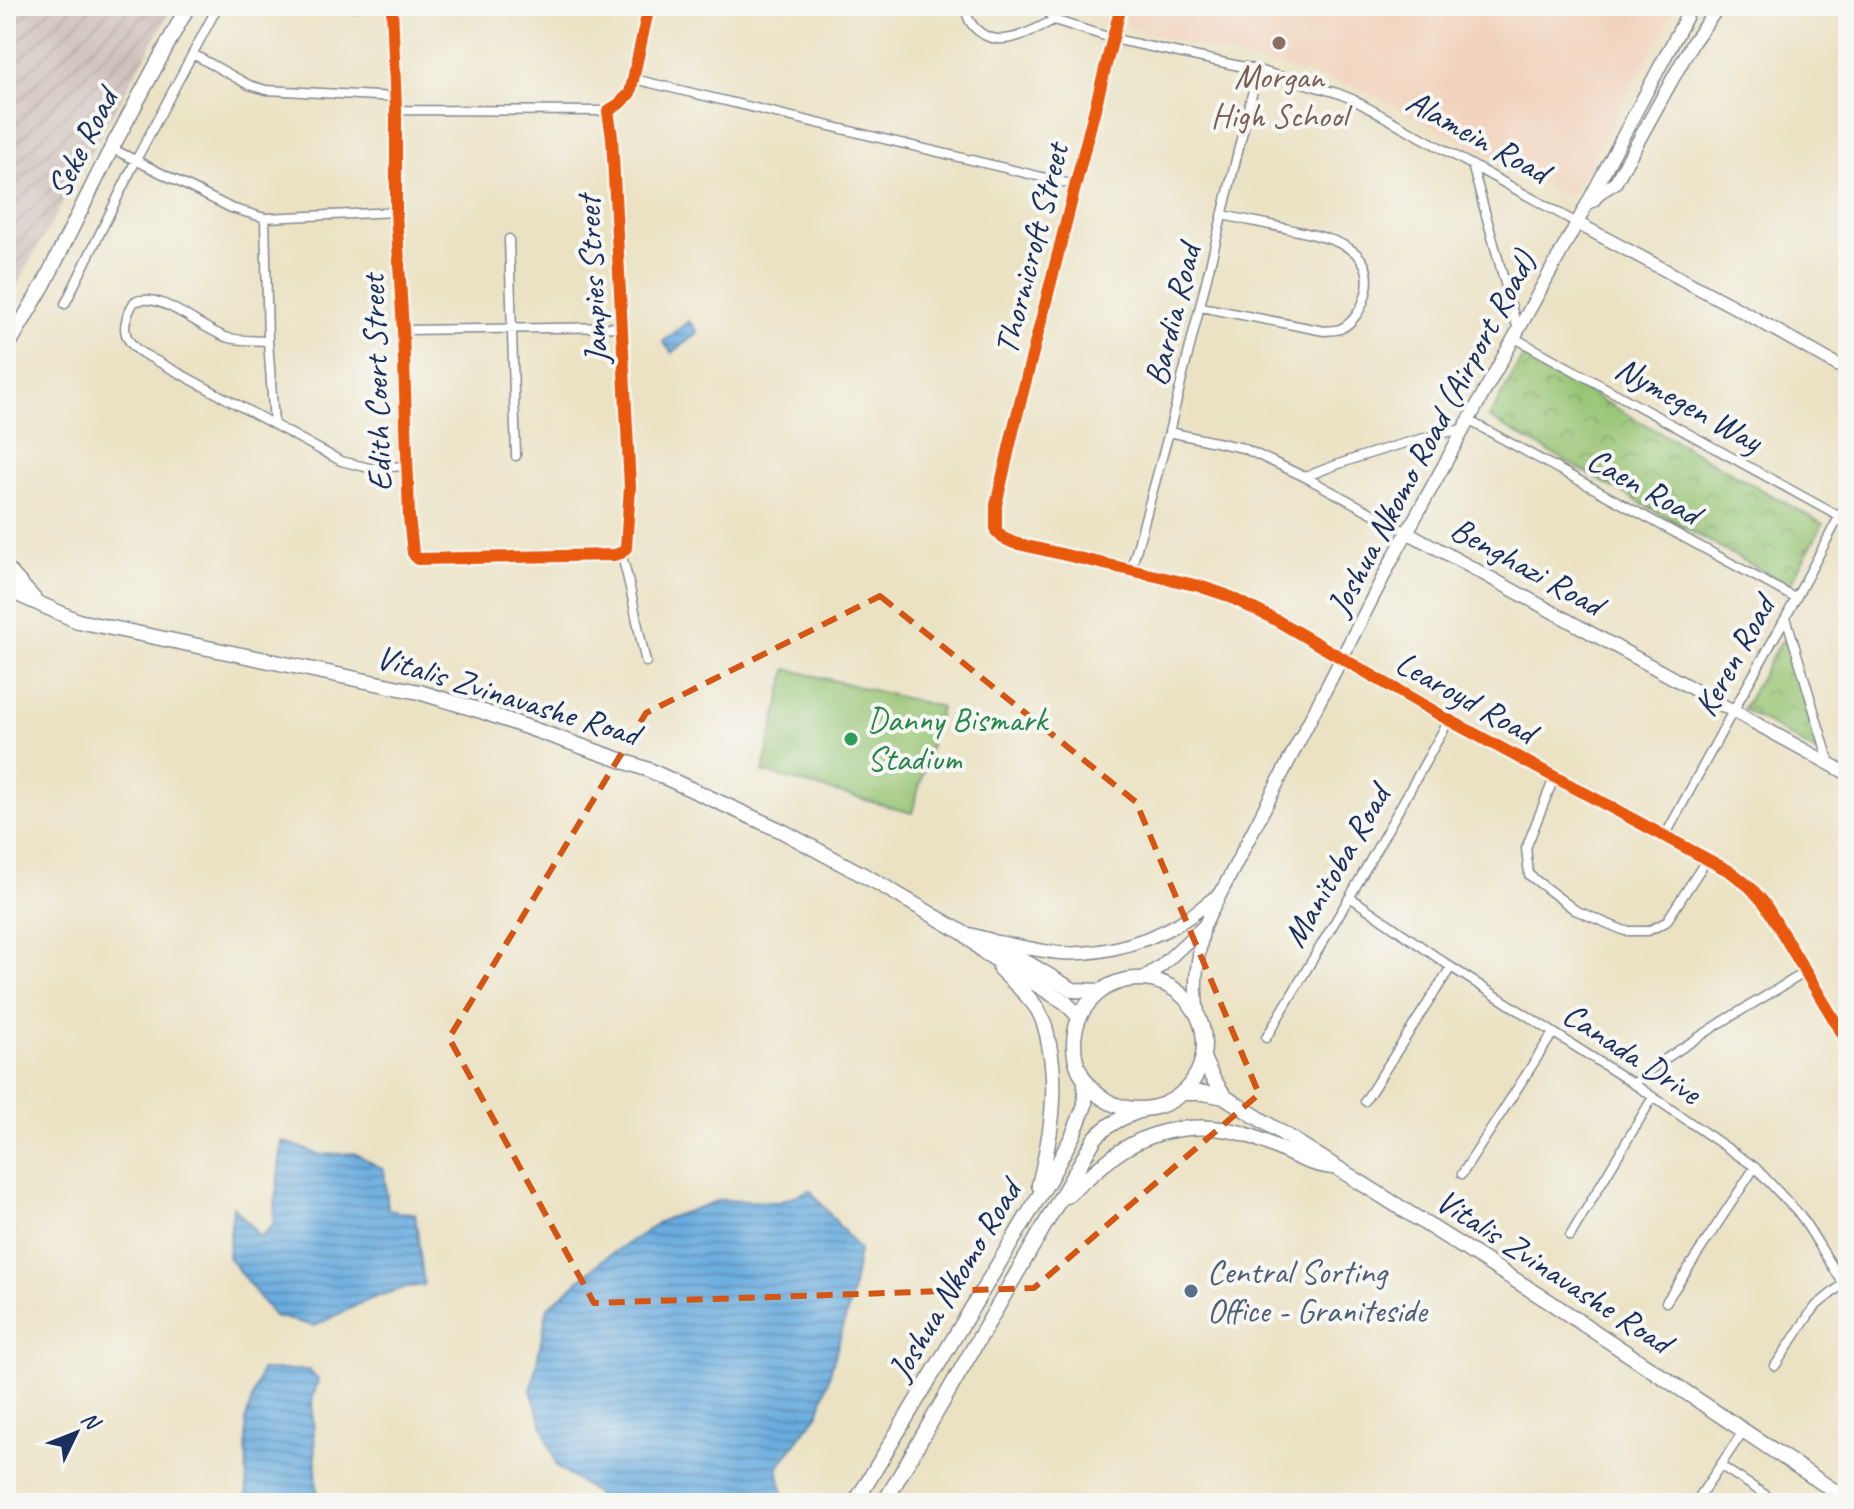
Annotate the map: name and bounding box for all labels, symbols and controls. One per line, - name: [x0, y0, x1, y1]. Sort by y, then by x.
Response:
- marker: Morgan High School: [1270, 34, 1288, 52]
- place label: Morgan High School: [1211, 55, 1353, 137]
- street label: Seke Road: [37, 77, 130, 204]
- street label: Alamein Road: [1399, 79, 1561, 195]
- street label: Thornicroft Street: [984, 136, 1079, 359]
- street label: Jampies Street: [566, 190, 618, 367]
- street label: Bardia Road: [1134, 236, 1211, 390]
- street label: Joshua Nkomo Road (Airport Road): [1316, 242, 1546, 624]
- street label: Edith Coert Street: [351, 270, 401, 492]
- street label: Nymegen Way: [1608, 346, 1772, 463]
- street label: Caen Road: [1580, 437, 1713, 537]
- street label: Benghazi Road: [1443, 507, 1616, 628]
- street label: Keren Road: [1684, 584, 1787, 724]
- street label: Vitalis Zvinavashe Road: [371, 635, 649, 757]
- street label: Learoyd Road: [1388, 641, 1548, 755]
- place label: Danny Bismark Stadium: [867, 698, 1049, 780]
- marker: Danny Bismark Stadium: [842, 730, 860, 748]
- street label: Manitoba Road: [1273, 774, 1402, 954]
- street label: Canada Drive: [1555, 992, 1711, 1115]
- street label: Joshua Nkomo Road: [877, 1168, 1033, 1389]
- street label: Vitalis Zvinavashe Road: [1428, 1179, 1684, 1366]
- place label: Central Sorting Office - Graniteside: [1207, 1250, 1429, 1332]
- marker: Central Sorting Office - Graniteside: [1182, 1282, 1200, 1300]
- north arrow: [36, 1393, 116, 1473]
- text: N: [75, 1406, 107, 1437]

